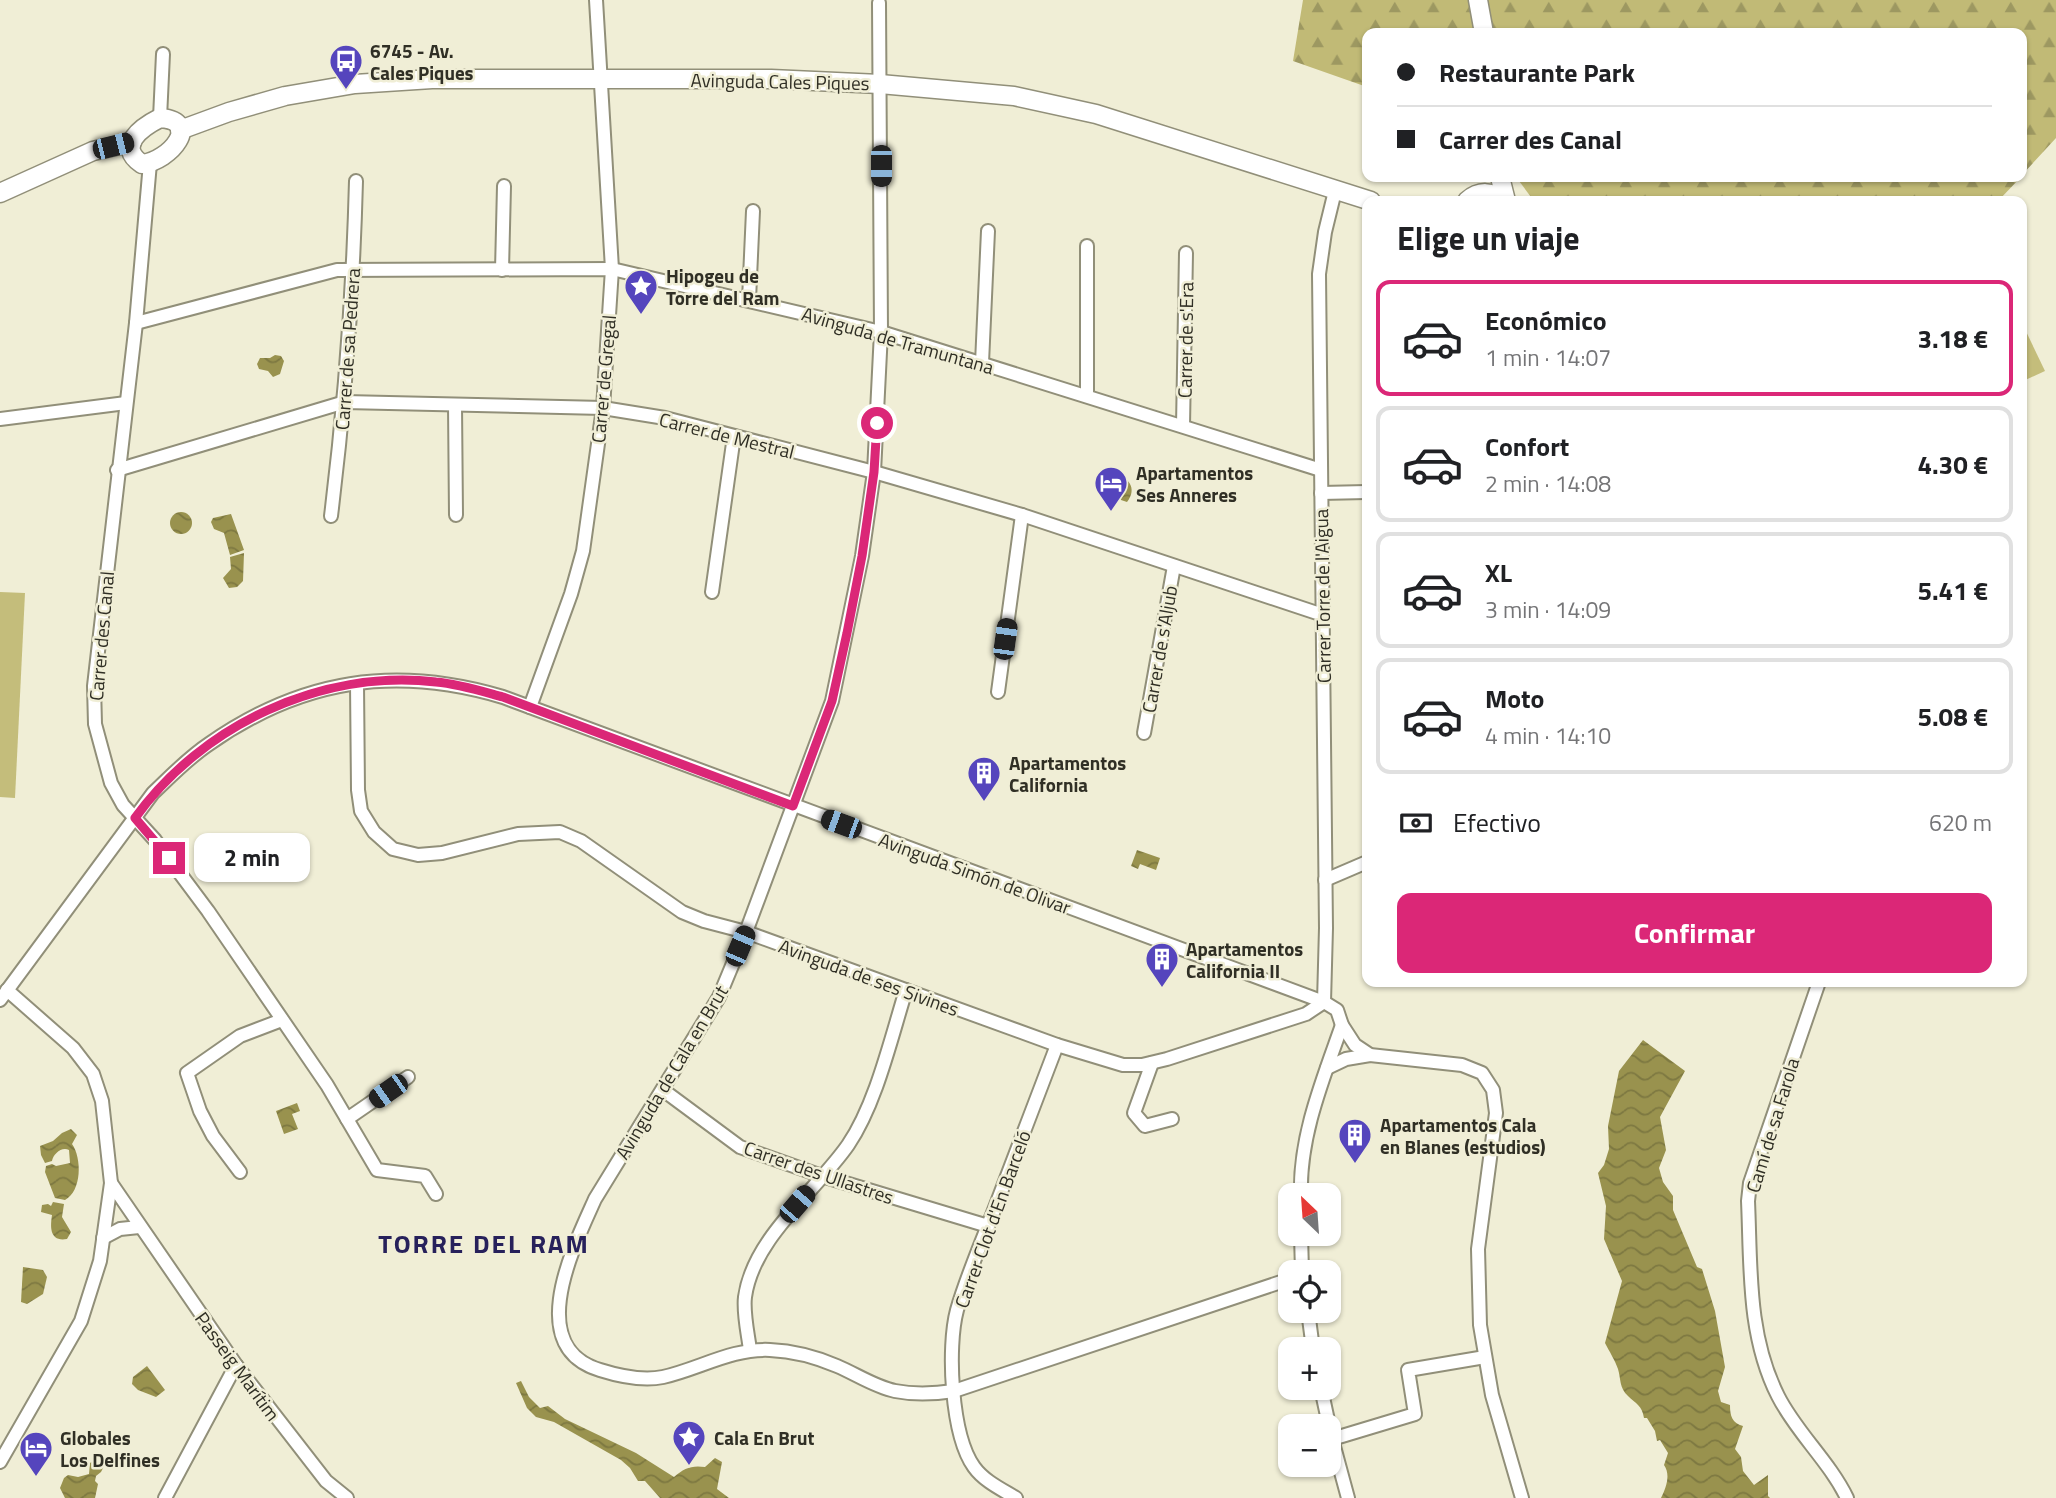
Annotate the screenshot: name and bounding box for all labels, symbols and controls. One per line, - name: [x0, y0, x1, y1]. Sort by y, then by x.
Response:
- place label: 6745 - Av. Cales Piques: [370, 36, 474, 87]
- bus stop icon: 6745 - Av. Cales Piques: [327, 42, 365, 91]
- text: Restaurante Park: [1439, 53, 1635, 92]
- street label: Avinguda Cales Piques: [690, 65, 870, 97]
- text: Carrer des Canal: [1439, 120, 1622, 159]
- car: [91, 131, 136, 161]
- car: [871, 145, 892, 187]
- text: Elige un viaje: [1397, 214, 1580, 262]
- place label: Hipogeu de Torre del Ram: [666, 261, 780, 312]
- street label: Carrer de sa Pedrera: [327, 266, 367, 431]
- place icon: Hipogeu de Torre del Ram: [622, 267, 660, 316]
- street label: Carrer de s'Era: [1169, 281, 1201, 398]
- street label: Avinguda de Tramuntana: [799, 299, 998, 381]
- text: Económico: [1485, 301, 1607, 340]
- icon: car: [1401, 307, 1464, 370]
- street label: Carrer de Gregal: [583, 314, 623, 444]
- text: 3.18 €: [1917, 319, 1988, 358]
- text: 1 min · 14:07: [1485, 340, 1611, 375]
- street label: Carrer de Mestral: [656, 404, 798, 466]
- route start: [861, 407, 893, 439]
- text: Confort: [1485, 427, 1569, 466]
- icon: car: [1401, 433, 1464, 496]
- text: 4.30 €: [1917, 445, 1988, 484]
- place label: Apartamentos Ses Anneres: [1136, 458, 1253, 509]
- hotel icon: Apartamentos Ses Anneres: [1092, 464, 1130, 513]
- text: 2 min · 14:08: [1485, 466, 1611, 501]
- street label: Carrer Torre de l'Aigua: [1306, 508, 1338, 683]
- text: XL: [1485, 553, 1512, 592]
- icon: car: [1401, 559, 1464, 622]
- street label: Carrer des Canal: [81, 570, 121, 702]
- text: 5.41 €: [1917, 571, 1988, 610]
- street label: Carrer de s'Aljub: [1134, 583, 1184, 715]
- text: 3 min · 14:09: [1485, 592, 1611, 627]
- car: [992, 617, 1019, 661]
- text: Moto: [1485, 679, 1544, 718]
- icon: car: [1401, 685, 1464, 748]
- text: 5.08 €: [1917, 697, 1988, 736]
- text: 4 min · 14:10: [1485, 718, 1611, 753]
- place label: Apartamentos California: [1009, 748, 1126, 799]
- building icon: Apartamentos California: [965, 754, 1003, 803]
- text: Efectivo: [1453, 803, 1541, 842]
- icon: cash: [1397, 804, 1435, 842]
- text: 620 m: [1929, 805, 1992, 840]
- car: [818, 807, 865, 841]
- street label: Avinguda Simón de Olivar: [875, 825, 1076, 921]
- callout: 2 min: [194, 834, 309, 882]
- text: 2 min: [224, 840, 280, 875]
- route end: [153, 842, 185, 874]
- button: Confirmar: [1397, 893, 1992, 973]
- car: [723, 923, 758, 969]
- street label: Avinguda de ses Sivines: [775, 931, 963, 1023]
- place label: Apartamentos California II: [1186, 934, 1303, 985]
- building icon: Apartamentos California II: [1143, 940, 1181, 989]
- street label: Avinguda de Cala en Brut: [607, 979, 735, 1165]
- street label: Camí de sa Farola: [1738, 1054, 1806, 1196]
- car: [365, 1070, 412, 1112]
- place label: Apartamentos Cala en Blanes (estudios): [1380, 1110, 1546, 1161]
- building icon: Apartamentos Cala en Blanes (estudios): [1336, 1116, 1374, 1165]
- street label: Carrer Clot d'En Barceló: [946, 1126, 1038, 1312]
- street label: Carrer des Ullastres: [740, 1133, 898, 1211]
- car: [776, 1181, 819, 1227]
- north arrow: [1278, 1183, 1340, 1246]
- map controls: [1278, 1183, 1341, 1477]
- district label: TORRE DEL RAM: [378, 1224, 590, 1263]
- button: locate: [1278, 1260, 1341, 1323]
- street label: Passeig Marítim: [188, 1305, 288, 1427]
- button: +: [1278, 1337, 1341, 1400]
- button: −: [1278, 1414, 1341, 1477]
- place icon: Cala En Brut: [670, 1418, 708, 1467]
- place label: Globales Los Delfines: [60, 1423, 160, 1474]
- place label: Cala En Brut: [714, 1423, 814, 1452]
- hotel icon: Globales Los Delfines: [17, 1429, 55, 1478]

